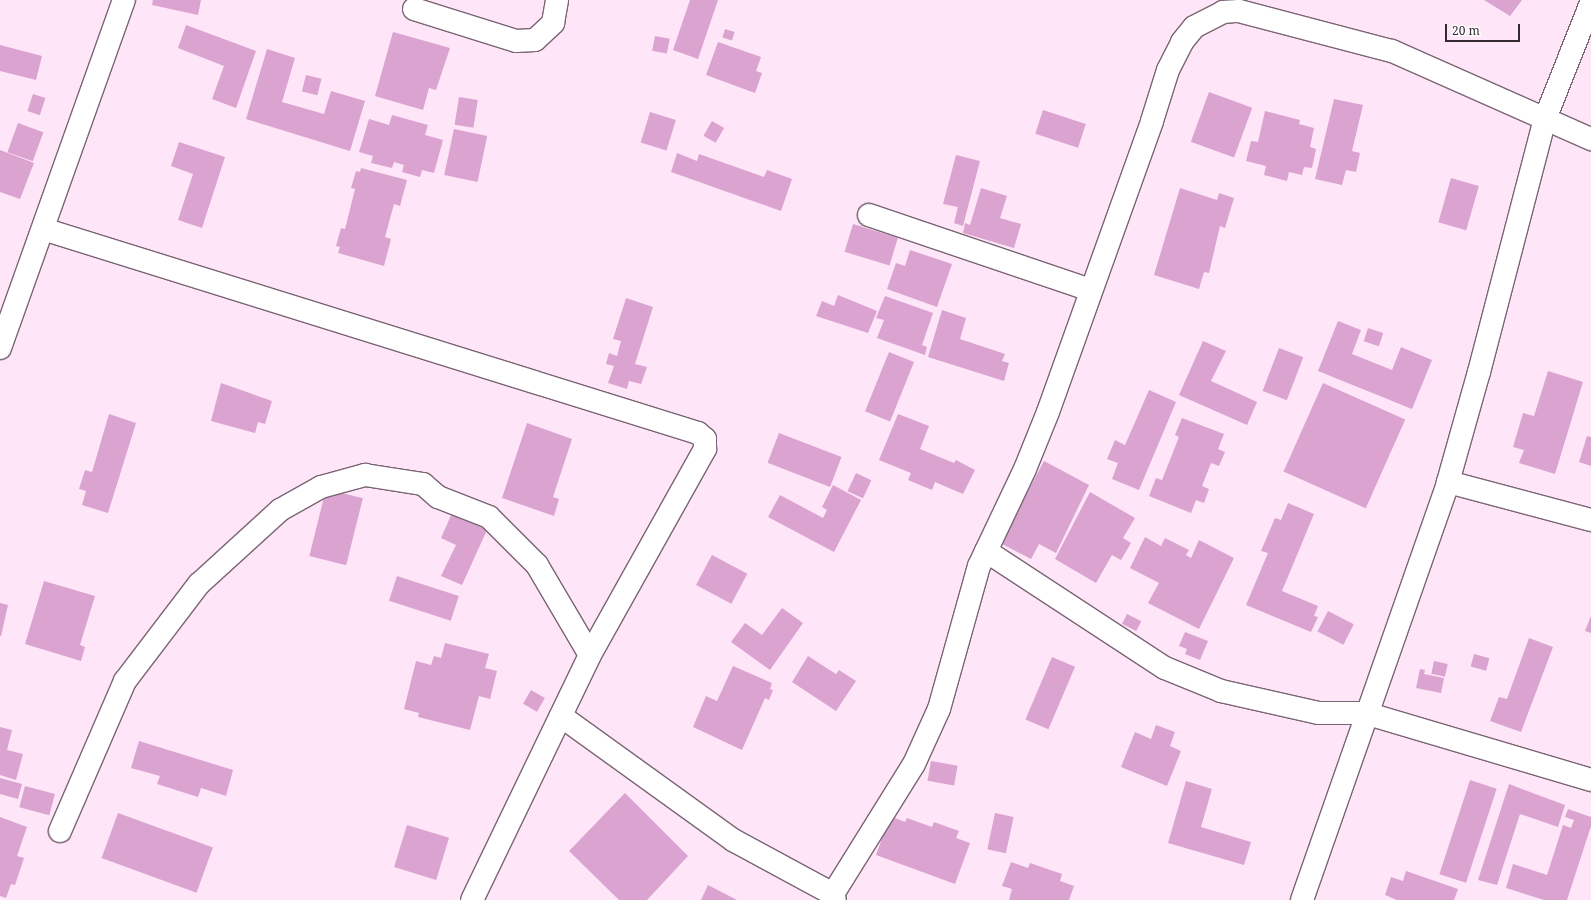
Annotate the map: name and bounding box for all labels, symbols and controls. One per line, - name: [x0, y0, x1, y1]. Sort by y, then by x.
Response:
- scale bar: [1447, 16, 1522, 42]
- text: 20 m: [1452, 22, 1480, 39]

